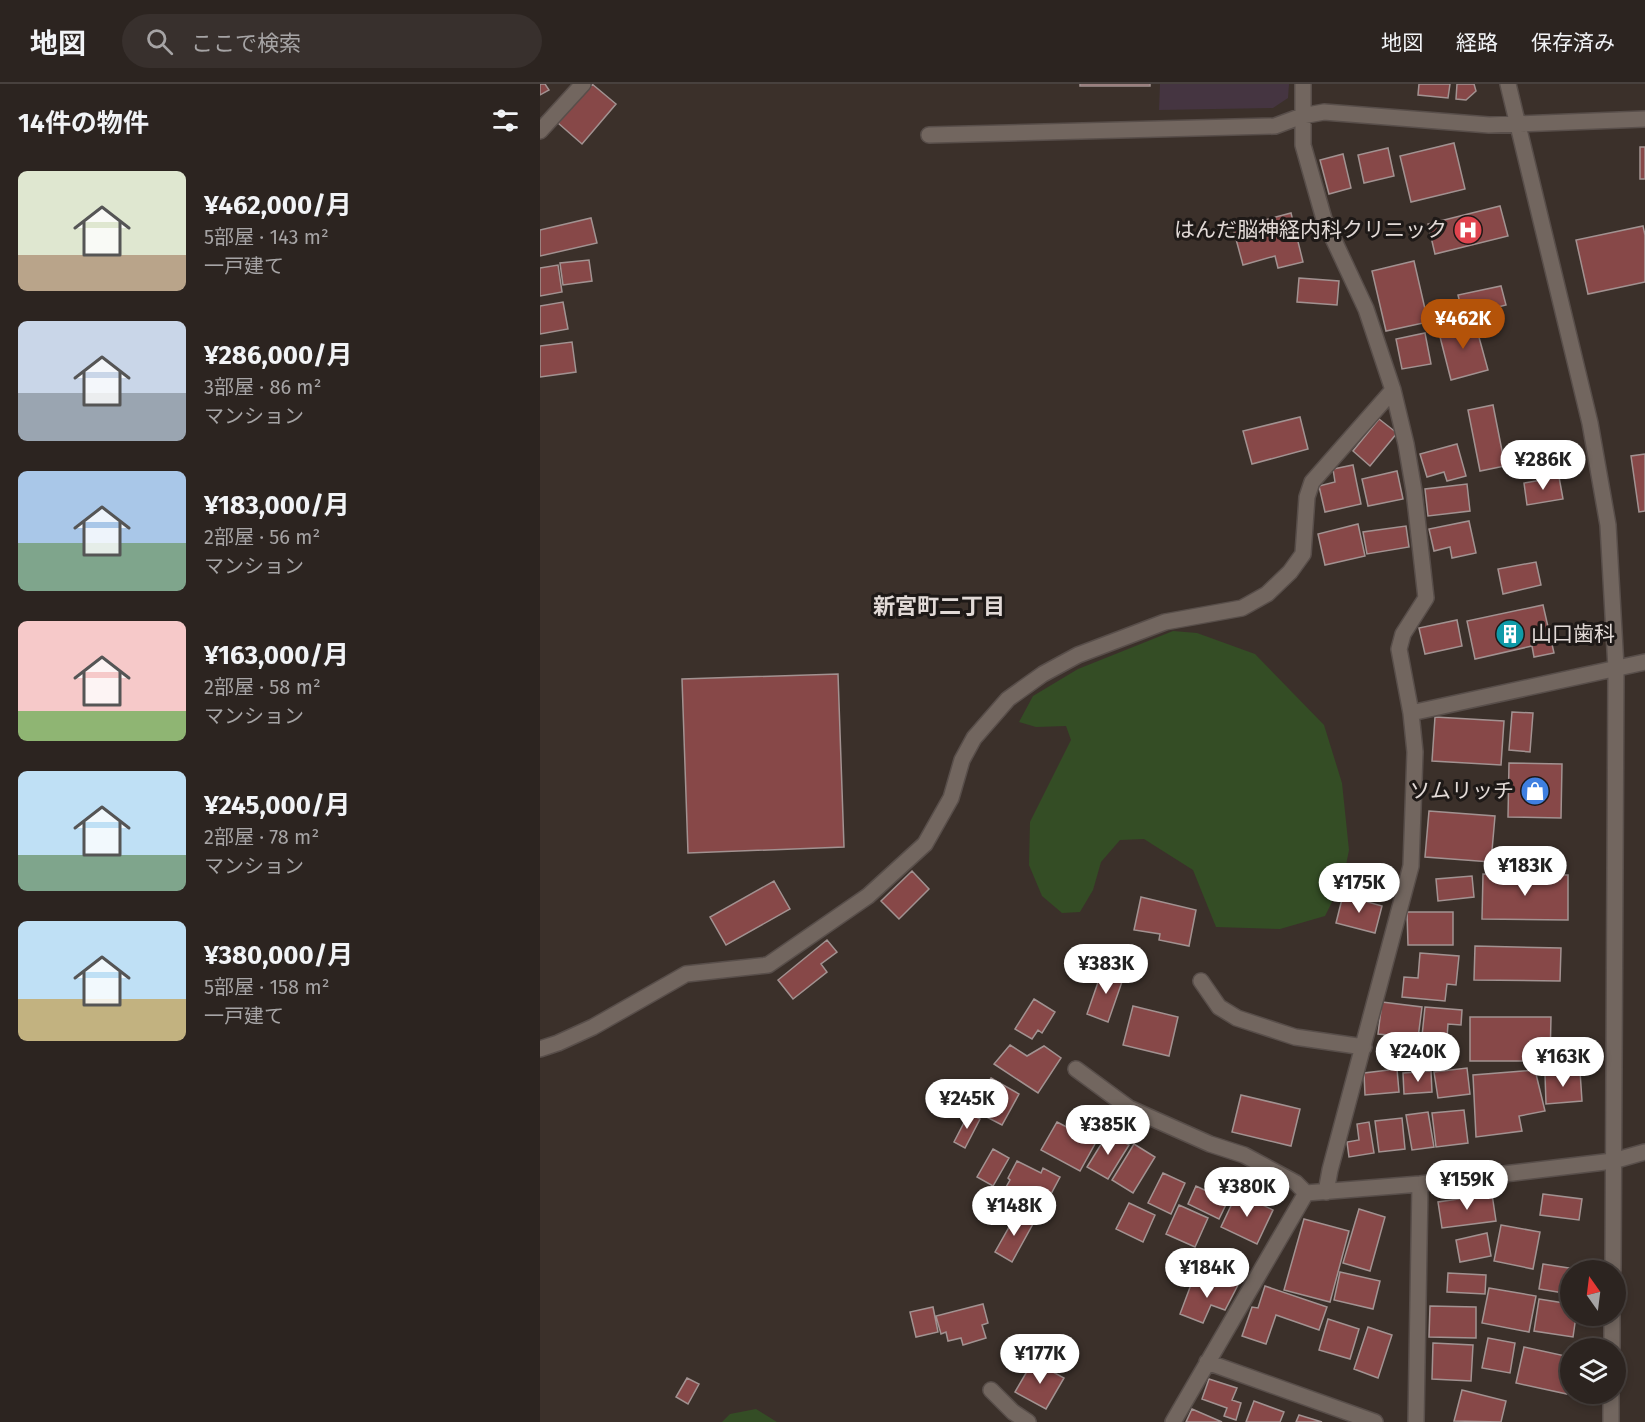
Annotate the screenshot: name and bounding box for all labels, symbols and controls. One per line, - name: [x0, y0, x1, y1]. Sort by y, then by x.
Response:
- search box: [122, 14, 542, 68]
- icon: search: [143, 25, 176, 58]
- text: 地図: [30, 27, 86, 60]
- text: ここで検索: [191, 30, 301, 57]
- text: 地図: [1381, 30, 1423, 56]
- text: 経路: [1456, 30, 1498, 56]
- text: 保存済み: [1531, 30, 1615, 56]
- icon: filters: [489, 104, 522, 137]
- text: 14件の物件: [18, 108, 149, 139]
- text: ¥462,000/月: [204, 190, 352, 221]
- icon: home: [66, 195, 138, 267]
- hospital icon: はんだ脳神経内科クリニック: [1452, 214, 1484, 246]
- place label: はんだ脳神経内科クリニック: [1174, 217, 1447, 243]
- text: 5部屋 · 143 m²: [204, 225, 329, 249]
- text: 一戸建て: [204, 254, 284, 278]
- pin: ¥462K: [1421, 299, 1505, 350]
- text: ¥462K: [1435, 306, 1491, 330]
- text: ¥286,000/月: [204, 340, 353, 371]
- icon: home: [66, 345, 138, 417]
- text: 3部屋 · 86 m²: [204, 375, 321, 399]
- text: マンション: [204, 404, 304, 428]
- pin: ¥286K: [1501, 440, 1585, 491]
- text: ¥286K: [1515, 447, 1571, 471]
- text: ¥183,000/月: [204, 490, 350, 521]
- icon: home: [66, 495, 138, 567]
- text: 2部屋 · 56 m²: [204, 525, 320, 549]
- text: マンション: [204, 554, 304, 578]
- district label: 新宮町二丁目: [873, 593, 1005, 620]
- building icon: 山口歯科: [1494, 618, 1526, 650]
- place label: 山口歯科: [1531, 621, 1615, 647]
- text: ¥163,000/月: [204, 640, 349, 671]
- icon: home: [66, 645, 138, 717]
- text: 2部屋 · 58 m²: [204, 675, 321, 699]
- text: マンション: [204, 704, 304, 728]
- shop icon: ソムリッチ: [1519, 775, 1551, 807]
- place label: ソムリッチ: [1409, 778, 1514, 804]
- text: ¥245,000/月: [204, 790, 350, 821]
- icon: home: [66, 795, 138, 867]
- text: 2部屋 · 78 m²: [204, 825, 319, 849]
- pin: ¥183K: [1483, 846, 1567, 897]
- text: ¥183K: [1498, 853, 1552, 877]
- text: マンション: [204, 854, 304, 878]
- pin: ¥175K: [1317, 863, 1401, 914]
- text: ¥175K: [1333, 870, 1385, 894]
- text: ¥380,000/月: [204, 940, 353, 971]
- pin: ¥383K: [1064, 944, 1148, 995]
- icon: home: [66, 945, 138, 1017]
- text: ¥383K: [1078, 951, 1134, 975]
- text: 5部屋 · 158 m²: [204, 975, 329, 999]
- text: 一戸建て: [204, 1004, 284, 1028]
- pin: ¥240K: [1376, 1032, 1460, 1083]
- pin: ¥163K: [1521, 1037, 1605, 1088]
- text: ¥240K: [1390, 1039, 1446, 1063]
- text: ¥163K: [1536, 1044, 1590, 1068]
- pin: ¥245K: [925, 1079, 1009, 1130]
- text: ¥245K: [939, 1086, 995, 1110]
- pin: ¥385K: [1066, 1105, 1150, 1156]
- text: ¥385K: [1080, 1112, 1136, 1136]
- pin: ¥159K: [1425, 1160, 1509, 1211]
- pin: ¥380K: [1205, 1167, 1289, 1218]
- text: ¥159K: [1440, 1167, 1494, 1191]
- text: ¥380K: [1218, 1174, 1276, 1198]
- pin: ¥148K: [972, 1186, 1056, 1237]
- text: ¥148K: [986, 1193, 1042, 1217]
- pin: ¥184K: [1165, 1248, 1249, 1299]
- text: ¥184K: [1179, 1255, 1235, 1279]
- north arrow: [1560, 1260, 1626, 1326]
- map controls: [1560, 1260, 1626, 1404]
- pin: ¥177K: [998, 1334, 1082, 1385]
- button: layers: [1560, 1338, 1626, 1404]
- text: ¥177K: [1014, 1341, 1066, 1365]

